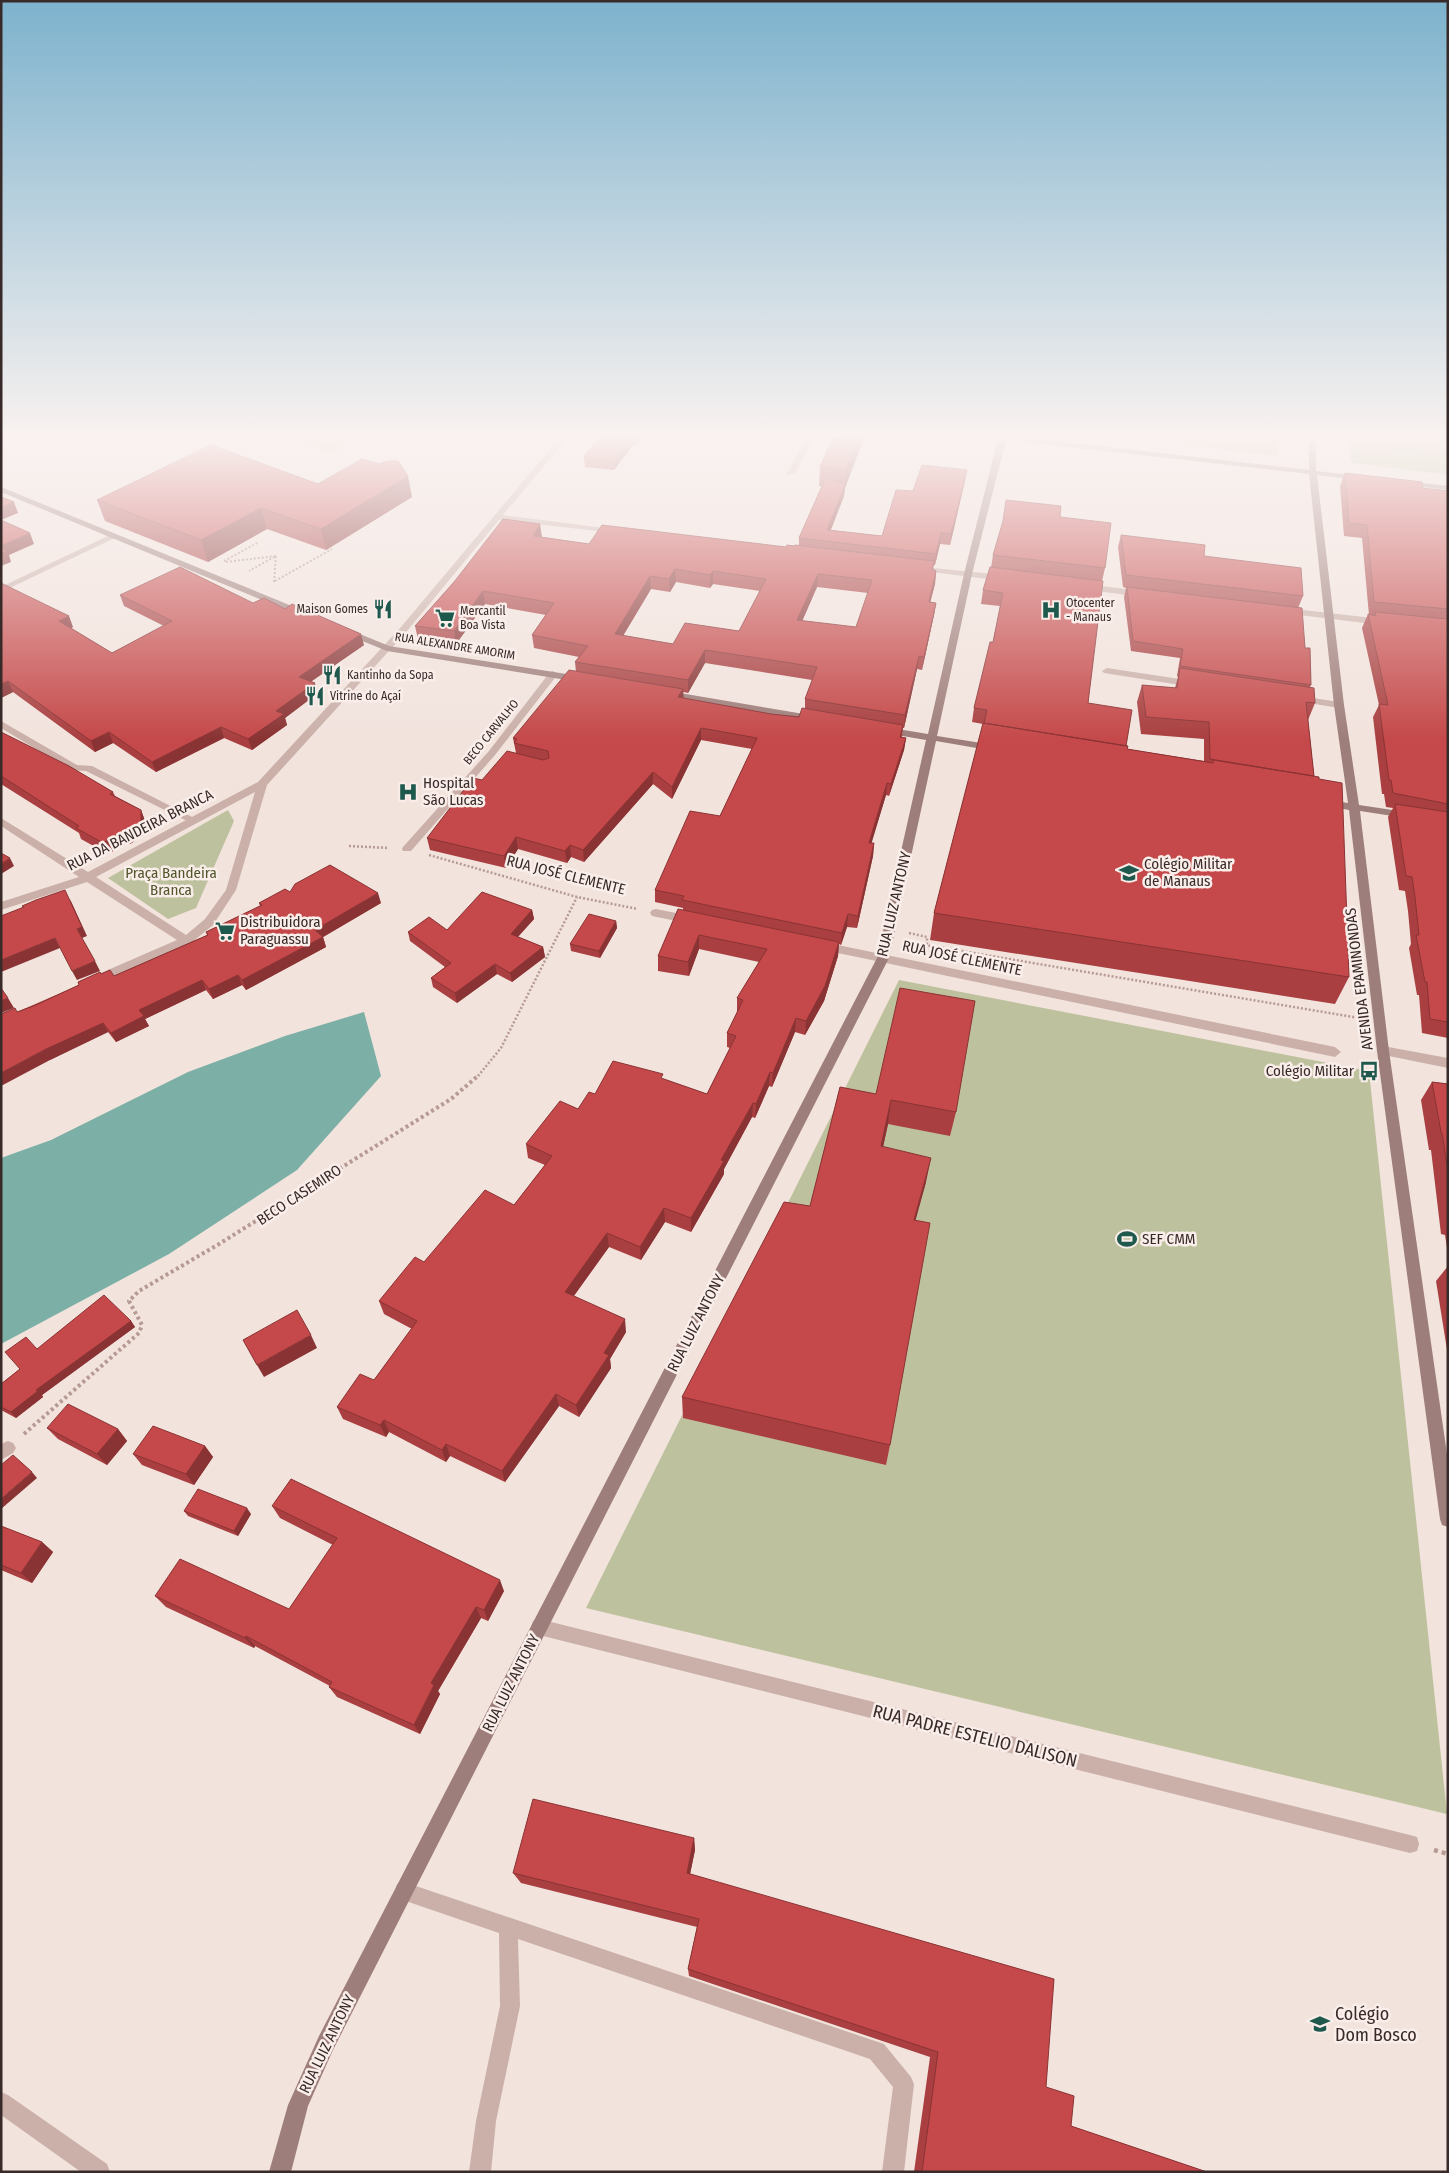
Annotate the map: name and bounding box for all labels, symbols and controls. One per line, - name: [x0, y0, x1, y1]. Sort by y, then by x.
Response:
- place label: Otocenter - Manaus: [1066, 596, 1115, 624]
- restaurant icon: Maison Gomes: [372, 598, 394, 620]
- hospital icon: Otocenter - Manaus: [1040, 599, 1062, 621]
- place label: Maison Gomes: [297, 602, 368, 616]
- place label: Mercantil Boa Vista: [460, 604, 506, 632]
- supermarket icon: Mercantil Boa Vista: [434, 607, 456, 629]
- street label: RUA ALEXANDRE AMORIM: [394, 630, 516, 662]
- restaurant icon: Kantinho da Sopa: [321, 664, 343, 686]
- place label: Kantinho da Sopa: [347, 668, 434, 682]
- restaurant icon: Vitrine do Açaí: [304, 685, 326, 707]
- place label: Vitrine do Açaí: [330, 689, 401, 703]
- street label: BECO CARVALHO: [461, 697, 521, 767]
- place label: Hospital São Lucas: [423, 774, 483, 809]
- hospital icon: Hospital São Lucas: [397, 781, 419, 803]
- street label: RUA DA BANDEIRA BRANCA: [64, 785, 216, 875]
- street label: RUA LUIZ ANTONY: [873, 849, 915, 958]
- street label: RUA JOSÉ CLEMENTE: [505, 852, 627, 898]
- place label: Colégio Militar de Manaus: [1144, 855, 1233, 890]
- school or university icon: Colégio Militar de Manaus: [1118, 862, 1140, 884]
- park label: Praça Bandeira Branca: [125, 864, 217, 899]
- street label: AVENIDA EPAMINONDAS: [1341, 907, 1377, 1051]
- place label: Distribuidora Paraguassu: [240, 913, 320, 948]
- supermarket icon: Distribuidora Paraguassu: [214, 920, 236, 942]
- street label: RUA JOSÉ CLEMENTE: [901, 937, 1023, 979]
- bus stop icon: Colégio Militar: [1358, 1060, 1380, 1082]
- place label: Colégio Militar: [1266, 1062, 1355, 1080]
- street label: BECO CASEMIRO: [253, 1161, 345, 1229]
- sports icon: SEF CMM: [1116, 1228, 1138, 1250]
- place label: SEF CMM: [1142, 1230, 1195, 1248]
- street label: RUA LUIZ ANTONY: [664, 1271, 729, 1375]
- street label: RUA LUIZ ANTONY: [479, 1631, 544, 1735]
- street label: RUA PADRE ESTELIO DALISON: [870, 1700, 1080, 1772]
- street label: RUA LUIZ ANTONY: [295, 1991, 359, 2096]
- place label: Colégio Dom Bosco: [1335, 2003, 1417, 2046]
- school or university icon: Colégio Dom Bosco: [1309, 2013, 1331, 2035]

